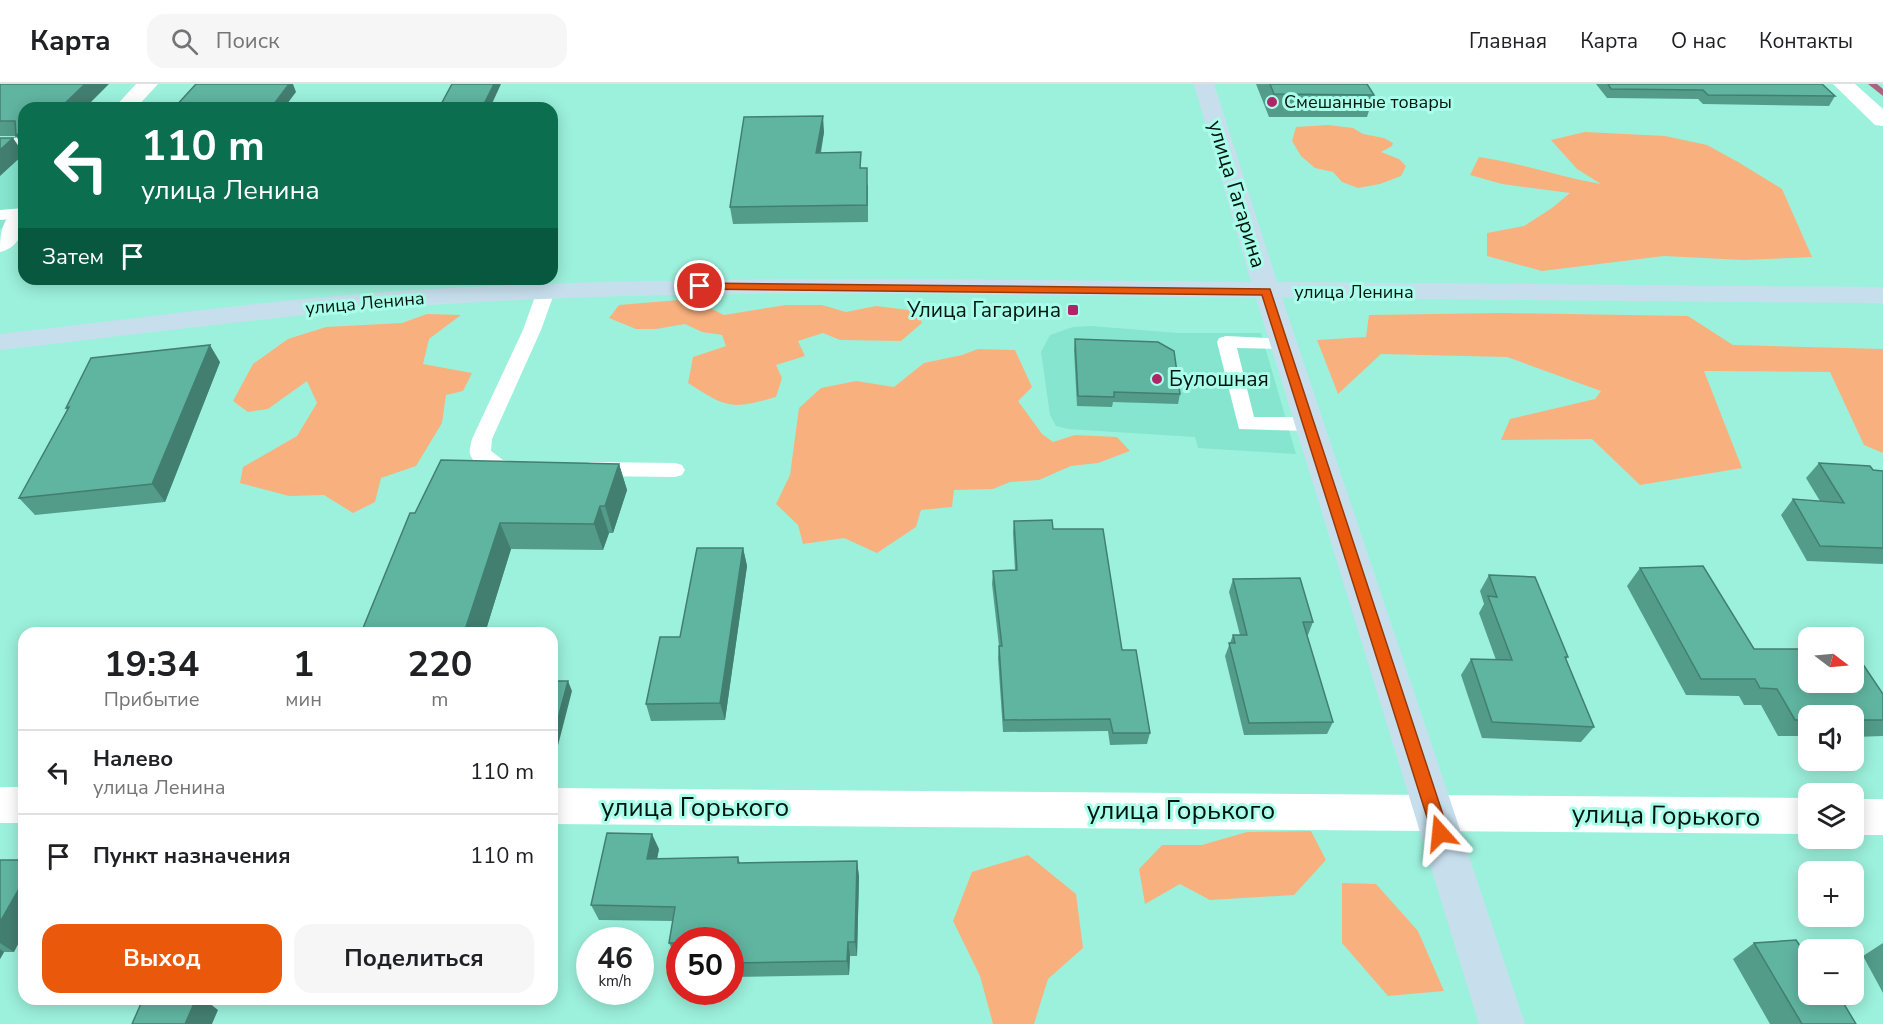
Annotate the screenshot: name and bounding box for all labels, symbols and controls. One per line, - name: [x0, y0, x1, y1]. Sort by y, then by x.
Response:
- search box: [147, 14, 567, 68]
- text: Карта: [30, 22, 111, 60]
- icon: search: [168, 25, 201, 58]
- text: Поиск: [216, 26, 280, 56]
- text: Главная: [1469, 27, 1547, 55]
- text: Карта: [1580, 27, 1638, 55]
- text: О нас: [1671, 27, 1726, 55]
- text: Контакты: [1759, 27, 1853, 55]
- place label: Смешанные товары: [1284, 90, 1452, 114]
- marker: Смешанные товары: [1265, 95, 1279, 109]
- street label: улица Гагарина: [1201, 117, 1273, 271]
- text: 110 m: [141, 118, 265, 175]
- icon: left: [42, 126, 120, 204]
- text: улица Ленина: [141, 172, 320, 209]
- icon: arrive: [116, 240, 149, 273]
- text: Затем: [42, 242, 104, 272]
- pin: [674, 260, 725, 311]
- icon: arrive: [683, 269, 716, 302]
- street label: улица Ленина: [1294, 280, 1414, 304]
- street label: улица Ленина: [305, 286, 425, 320]
- place label: Улица Гагарина: [906, 296, 1061, 324]
- marker: Улица Гагарина: [1066, 303, 1080, 317]
- place label: Булошная: [1169, 365, 1269, 393]
- marker: Булошная: [1150, 372, 1164, 386]
- north arrow: [1798, 627, 1864, 693]
- map controls: [1798, 627, 1864, 1005]
- text: 19:34: [104, 640, 199, 689]
- text: 1: [293, 640, 314, 689]
- text: 220: [408, 640, 472, 689]
- text: Прибытие: [104, 686, 200, 713]
- text: мин: [285, 686, 322, 713]
- text: m: [431, 686, 448, 713]
- button: sound: [1798, 705, 1864, 771]
- text: Налево: [93, 744, 173, 774]
- icon: left: [42, 756, 75, 789]
- text: 110 m: [470, 757, 534, 787]
- text: улица Ленина: [93, 774, 226, 801]
- button: layers: [1798, 783, 1864, 849]
- street label: улица Горького: [601, 790, 789, 825]
- street label: улица Горького: [1087, 793, 1275, 828]
- street label: улица Горького: [1571, 796, 1761, 835]
- position arrow: [1408, 801, 1472, 865]
- icon: arrive: [42, 840, 75, 873]
- text: Пункт назначения: [93, 841, 291, 871]
- text: 110 m: [470, 841, 534, 871]
- button: +: [1798, 861, 1864, 927]
- button: Выход: [42, 924, 282, 993]
- button: Поделиться: [294, 924, 534, 993]
- speed limit sign: 50: [666, 927, 744, 1005]
- text: 46: [597, 938, 633, 979]
- button: −: [1798, 939, 1864, 1005]
- text: km/h: [598, 971, 632, 991]

